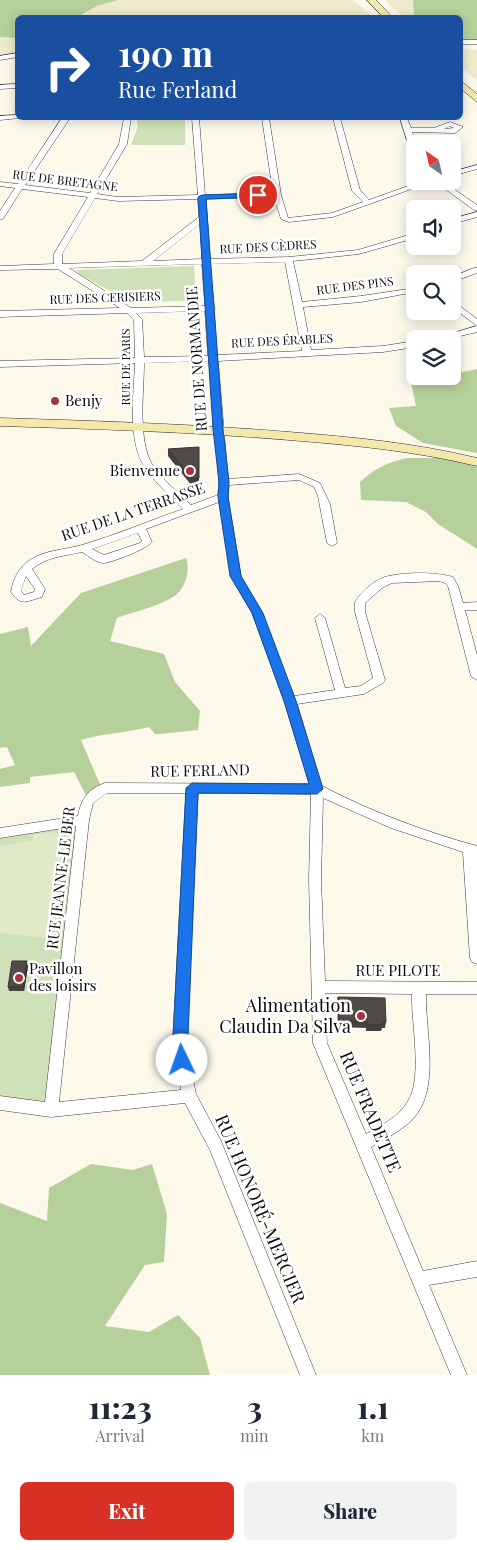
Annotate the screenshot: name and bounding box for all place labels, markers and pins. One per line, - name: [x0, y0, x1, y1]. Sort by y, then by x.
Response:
- pin: [237, 174, 279, 216]
- place label: Benjy: [65, 390, 103, 410]
- marker: Benjy: [49, 395, 61, 407]
- place label: Bienvenue: [110, 460, 180, 480]
- marker: Bienvenue: [184, 465, 196, 477]
- place label: Pavillon des loisirs: [29, 958, 97, 995]
- marker: Pavillon des loisirs: [13, 972, 25, 984]
- place label: Alimentation Claudin Da Silva: [219, 993, 351, 1038]
- marker: Alimentation Claudin Da Silva: [355, 1010, 367, 1022]

